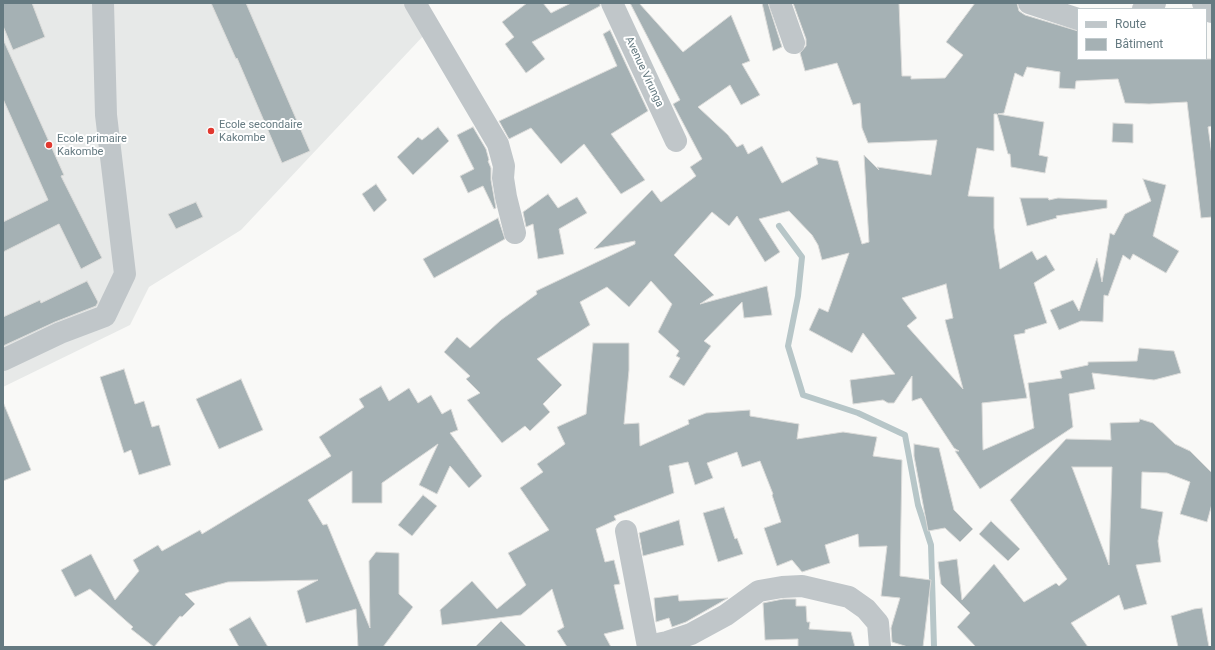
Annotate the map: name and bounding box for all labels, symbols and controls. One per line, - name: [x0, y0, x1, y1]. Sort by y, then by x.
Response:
- legend: [1077, 8, 1207, 60]
- text: Route: [1115, 17, 1146, 31]
- street label: Avenue Virunga: [622, 35, 666, 109]
- text: Bâtiment: [1115, 37, 1163, 51]
- place label: Ecole secondaire Kakombe: [219, 118, 302, 144]
- marker: Ecole secondaire Kakombe: [206, 126, 216, 136]
- place label: Ecole primaire Kakombe: [57, 132, 127, 158]
- marker: Ecole primaire Kakombe: [44, 140, 54, 150]

